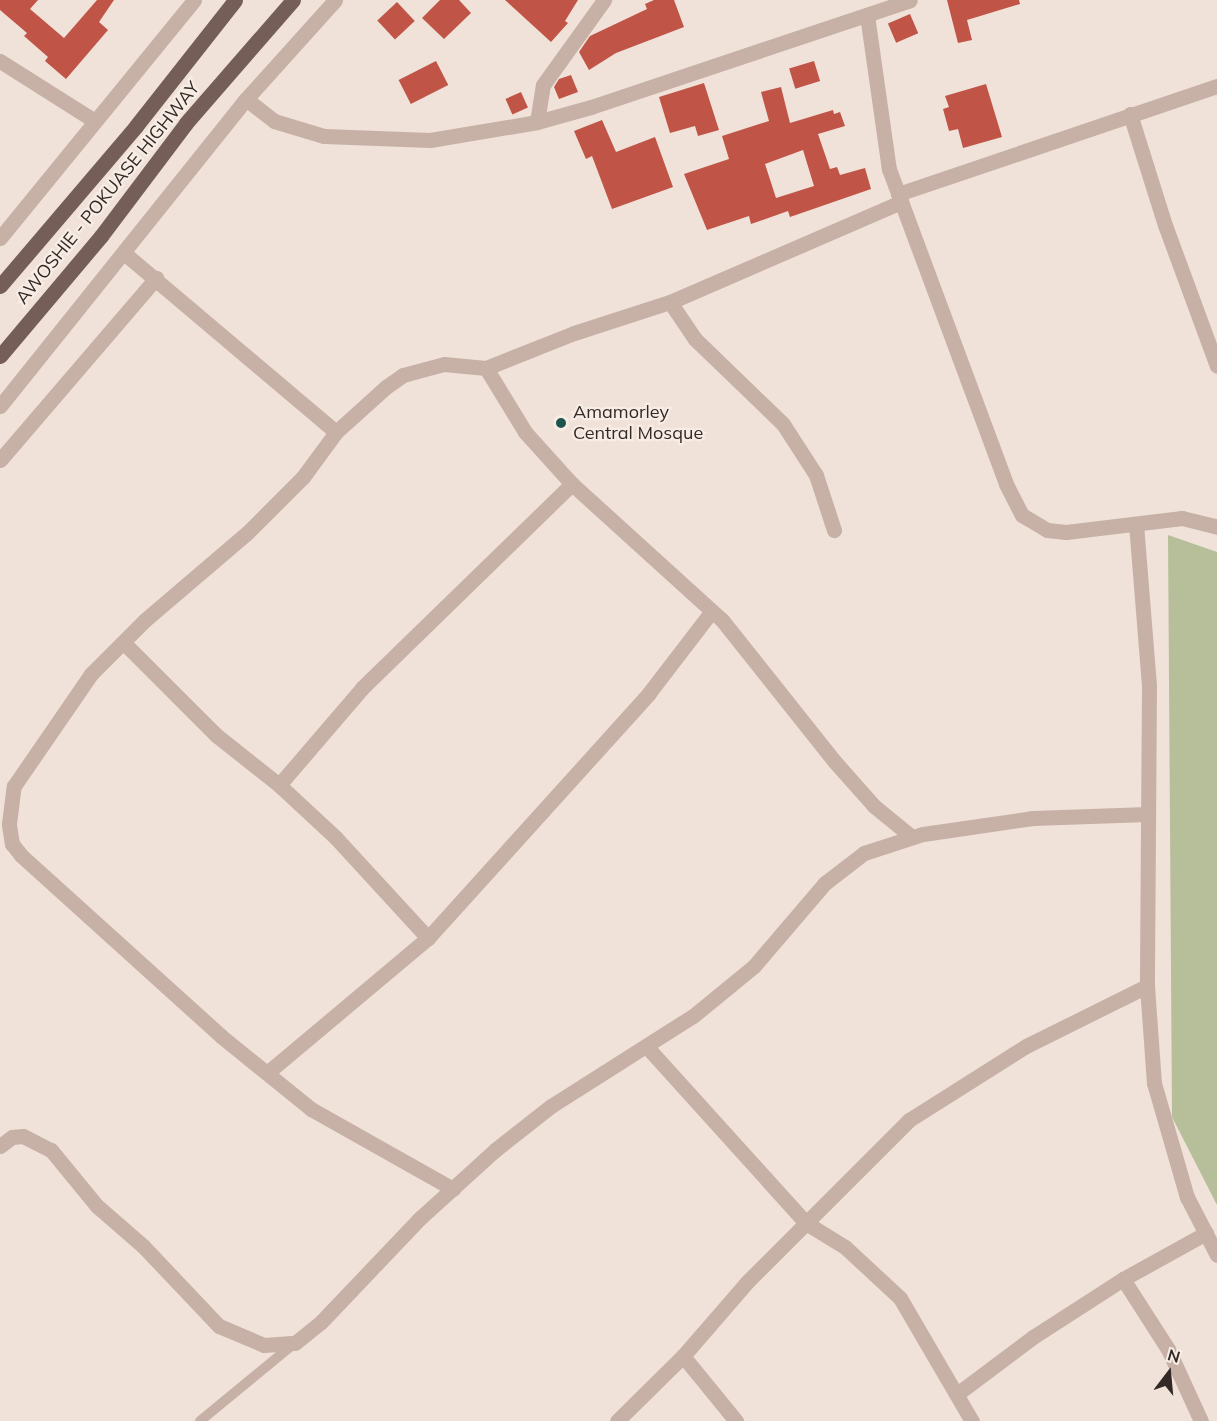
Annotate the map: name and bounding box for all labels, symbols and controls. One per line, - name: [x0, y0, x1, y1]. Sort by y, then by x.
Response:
- street label: AWOSHIE - POKUASE HIGHWAY: [12, 77, 204, 309]
- place label: Amamorley Central Mosque: [573, 402, 703, 444]
- marker: Amamorley Central Mosque: [554, 416, 568, 430]
- north arrow: [1139, 1343, 1199, 1403]
- text: N: [1165, 1344, 1183, 1367]

